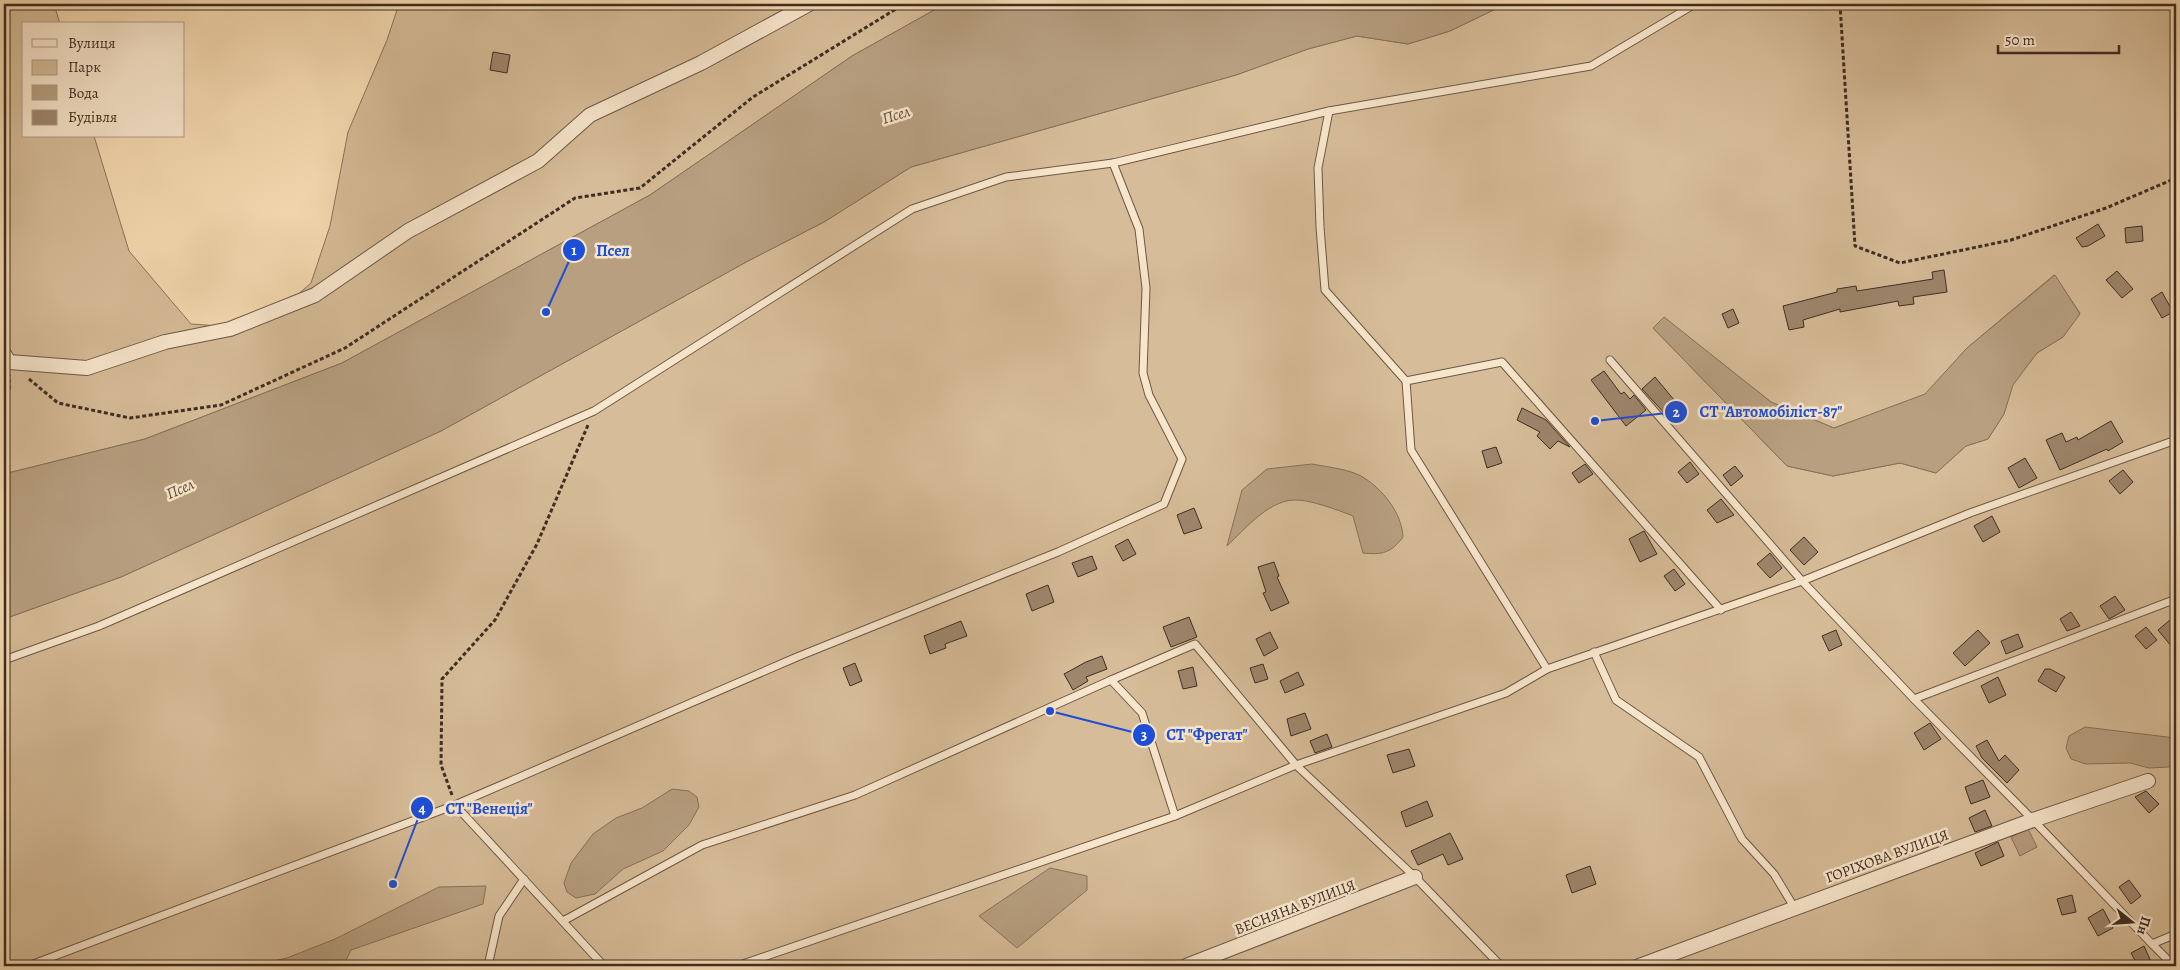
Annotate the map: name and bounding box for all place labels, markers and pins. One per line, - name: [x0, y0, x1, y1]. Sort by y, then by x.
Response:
- callout: Псел: [561, 234, 640, 265]
- callout: СТ "Автомобiлiст-87": [1664, 396, 1852, 427]
- callout: СТ "Фрегат": [1131, 719, 1258, 750]
- callout: СТ "Венеція": [410, 793, 542, 824]

